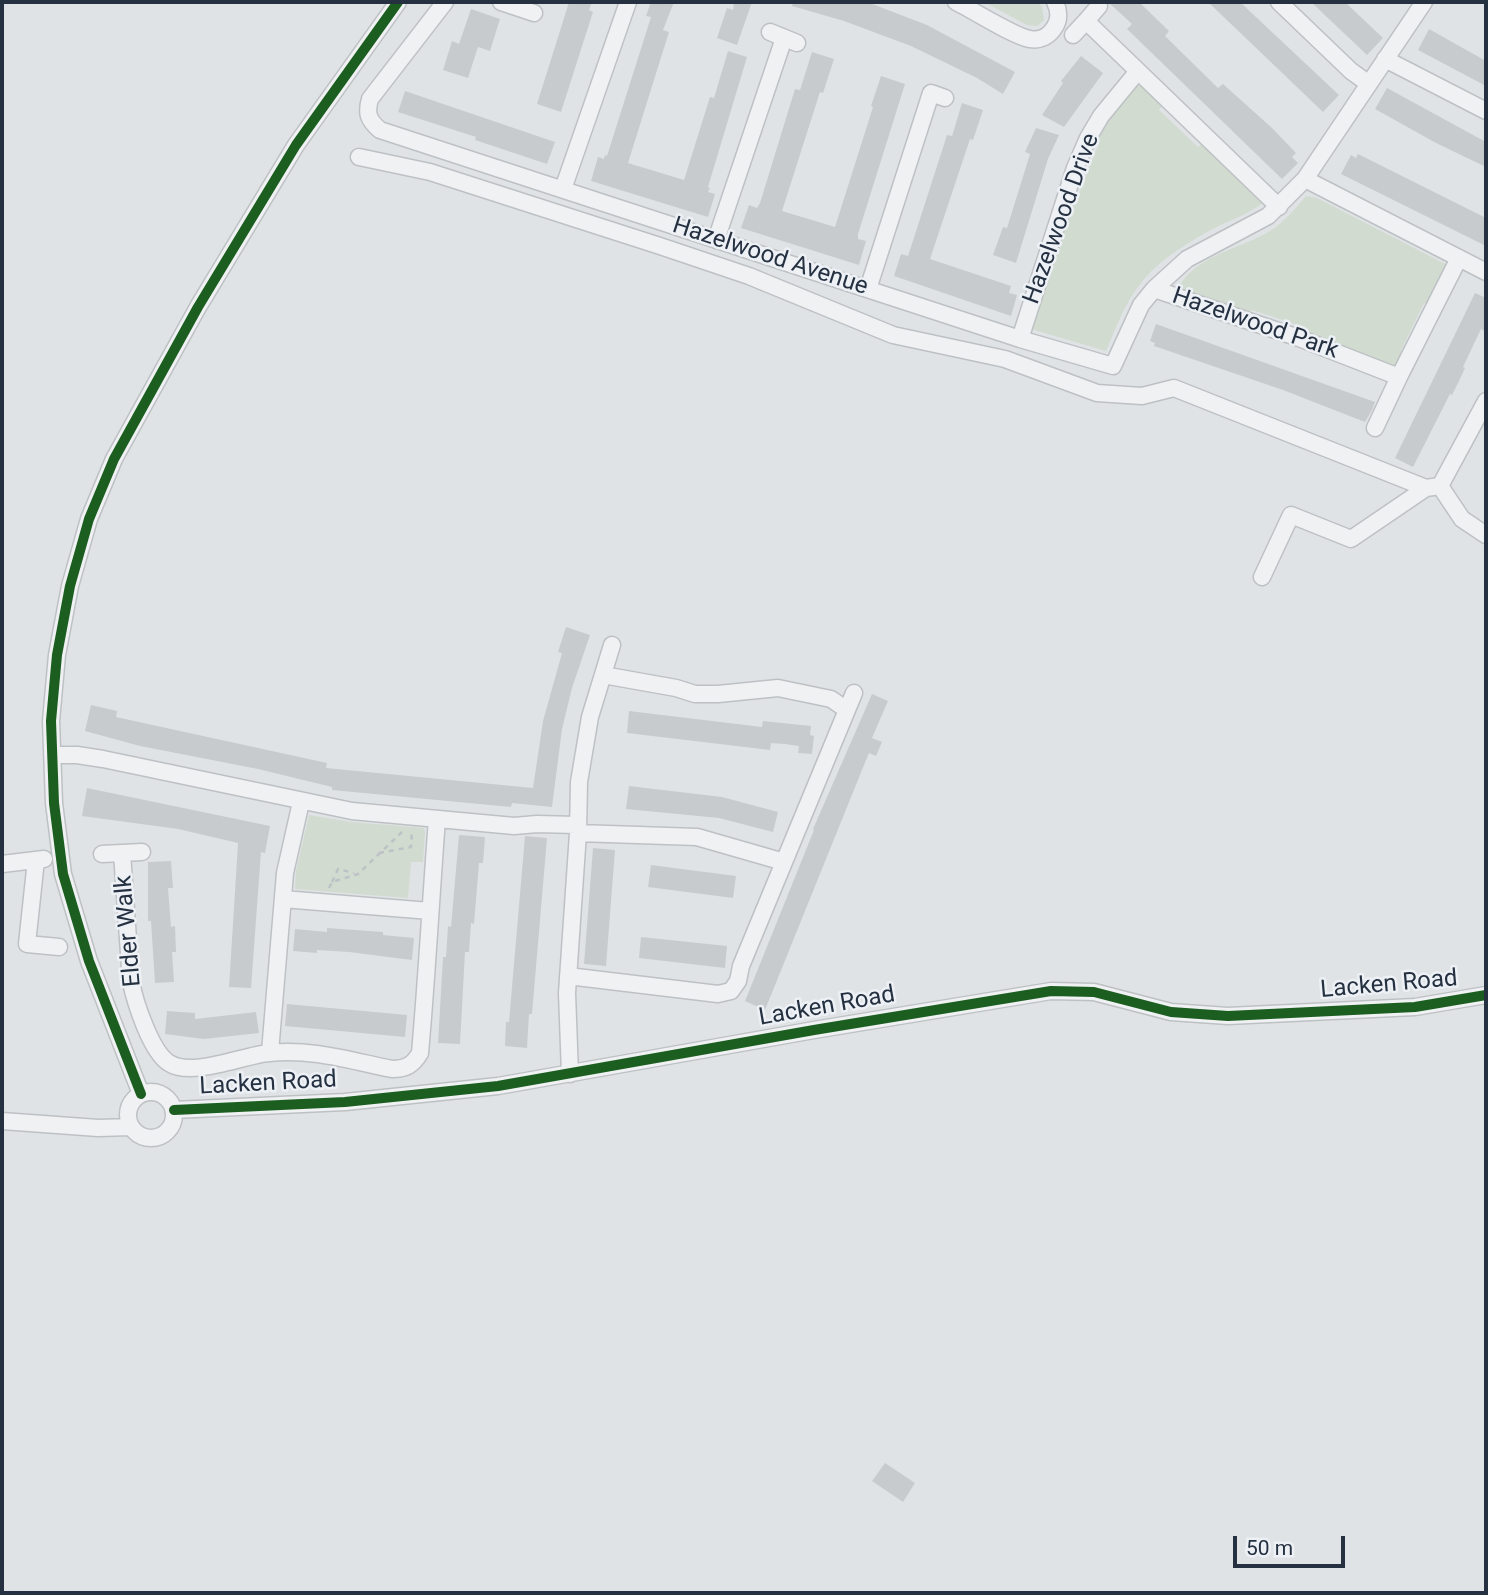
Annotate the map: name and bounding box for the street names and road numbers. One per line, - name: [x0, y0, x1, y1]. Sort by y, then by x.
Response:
- street label: Hazelwood Drive: [1018, 130, 1106, 308]
- street label: Hazelwood Avenue: [669, 212, 871, 302]
- street label: Hazelwood Park: [1168, 282, 1342, 366]
- street label: Elder Walk: [110, 874, 148, 988]
- street label: Lacken Road: [1319, 965, 1459, 1005]
- street label: Lacken Road: [757, 981, 897, 1033]
- street label: Lacken Road: [199, 1066, 337, 1102]

